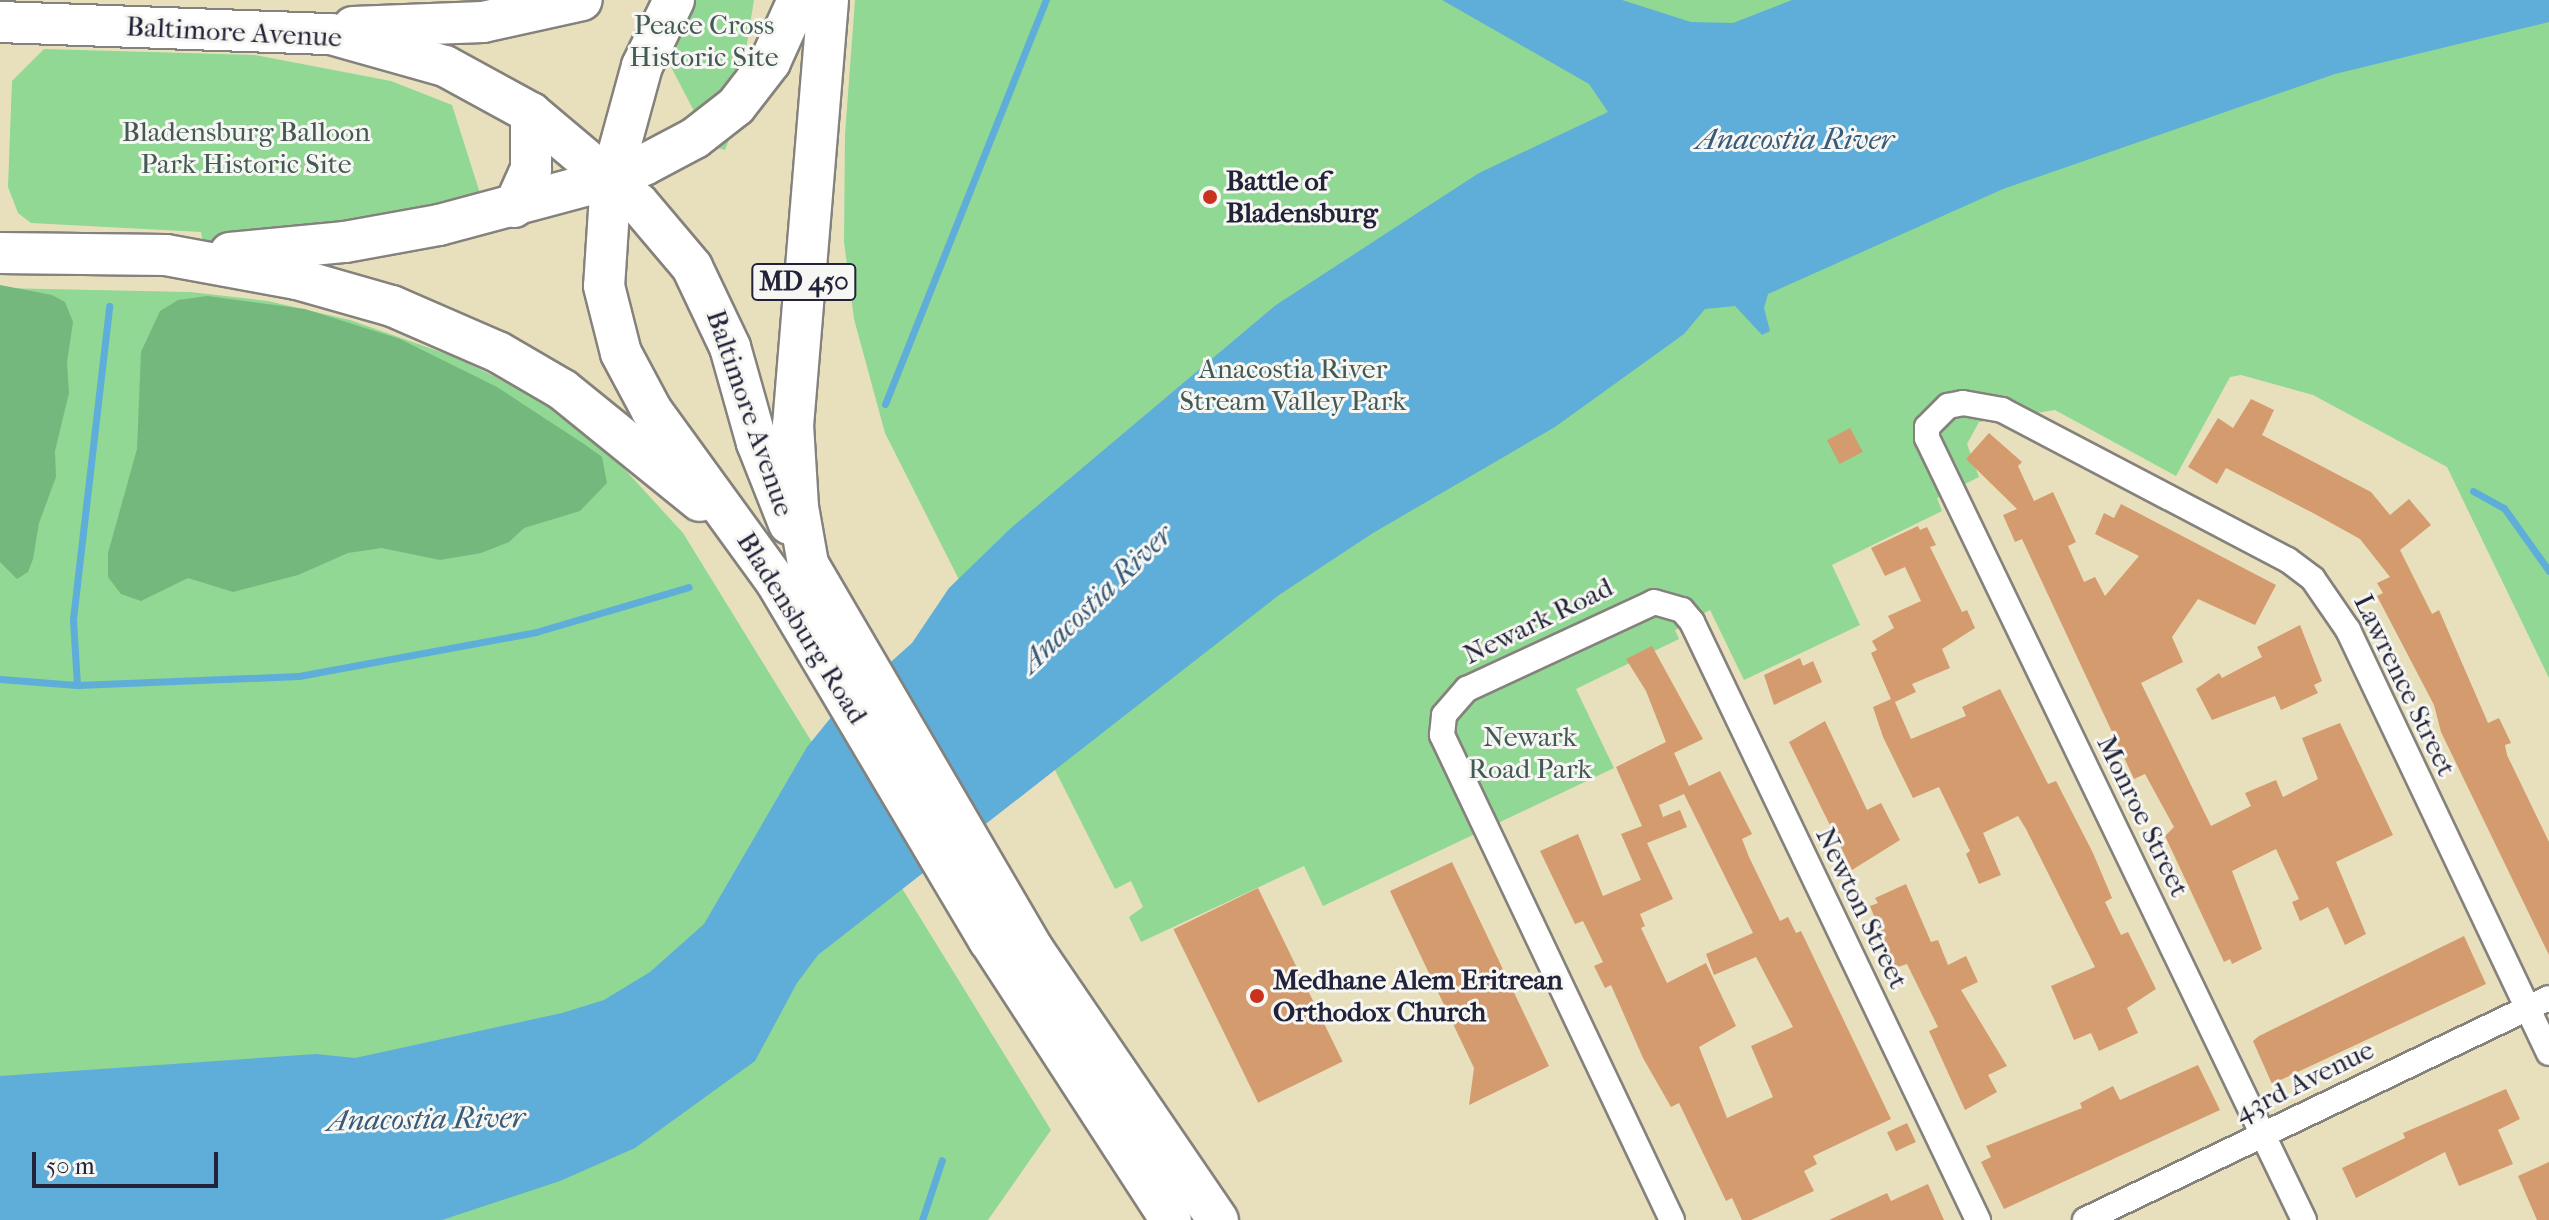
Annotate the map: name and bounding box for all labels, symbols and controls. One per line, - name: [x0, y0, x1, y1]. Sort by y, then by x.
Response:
- park label: Peace Cross Historic Site: [629, 8, 779, 74]
- street label: Baltimore Avenue: [125, 10, 343, 54]
- park label: Bladensburg Balloon Park Historic Site: [122, 115, 370, 181]
- water label: Anacostia River: [1696, 122, 1894, 158]
- place label: Battle of Bladensburg: [1226, 164, 1378, 230]
- marker: Battle of Bladensburg: [1201, 188, 1219, 206]
- road number: MD 450: [750, 260, 858, 304]
- street label: Baltimore Avenue: [699, 305, 801, 521]
- park label: Anacostia River Stream Valley Park: [1180, 352, 1406, 418]
- water label: Anacostia River: [1013, 517, 1181, 681]
- street label: Bladensburg Road: [729, 526, 875, 730]
- street label: Newark Road: [1458, 570, 1618, 672]
- street label: Lawrence Street: [2346, 589, 2464, 781]
- park label: Newark Road Park: [1468, 720, 1592, 786]
- street label: Monroe Street: [2089, 730, 2197, 902]
- street label: Newton Street: [1808, 822, 1916, 994]
- place label: Medhane Alem Eritrean Orthodox Church: [1273, 963, 1563, 1029]
- marker: Medhane Alem Eritrean Orthodox Church: [1248, 987, 1266, 1005]
- street label: 43rd Avenue: [2229, 1033, 2379, 1129]
- water label: Anacostia River: [327, 1100, 525, 1140]
- scale bar: [36, 1136, 222, 1186]
- text: 50 m: [46, 1152, 95, 1180]

